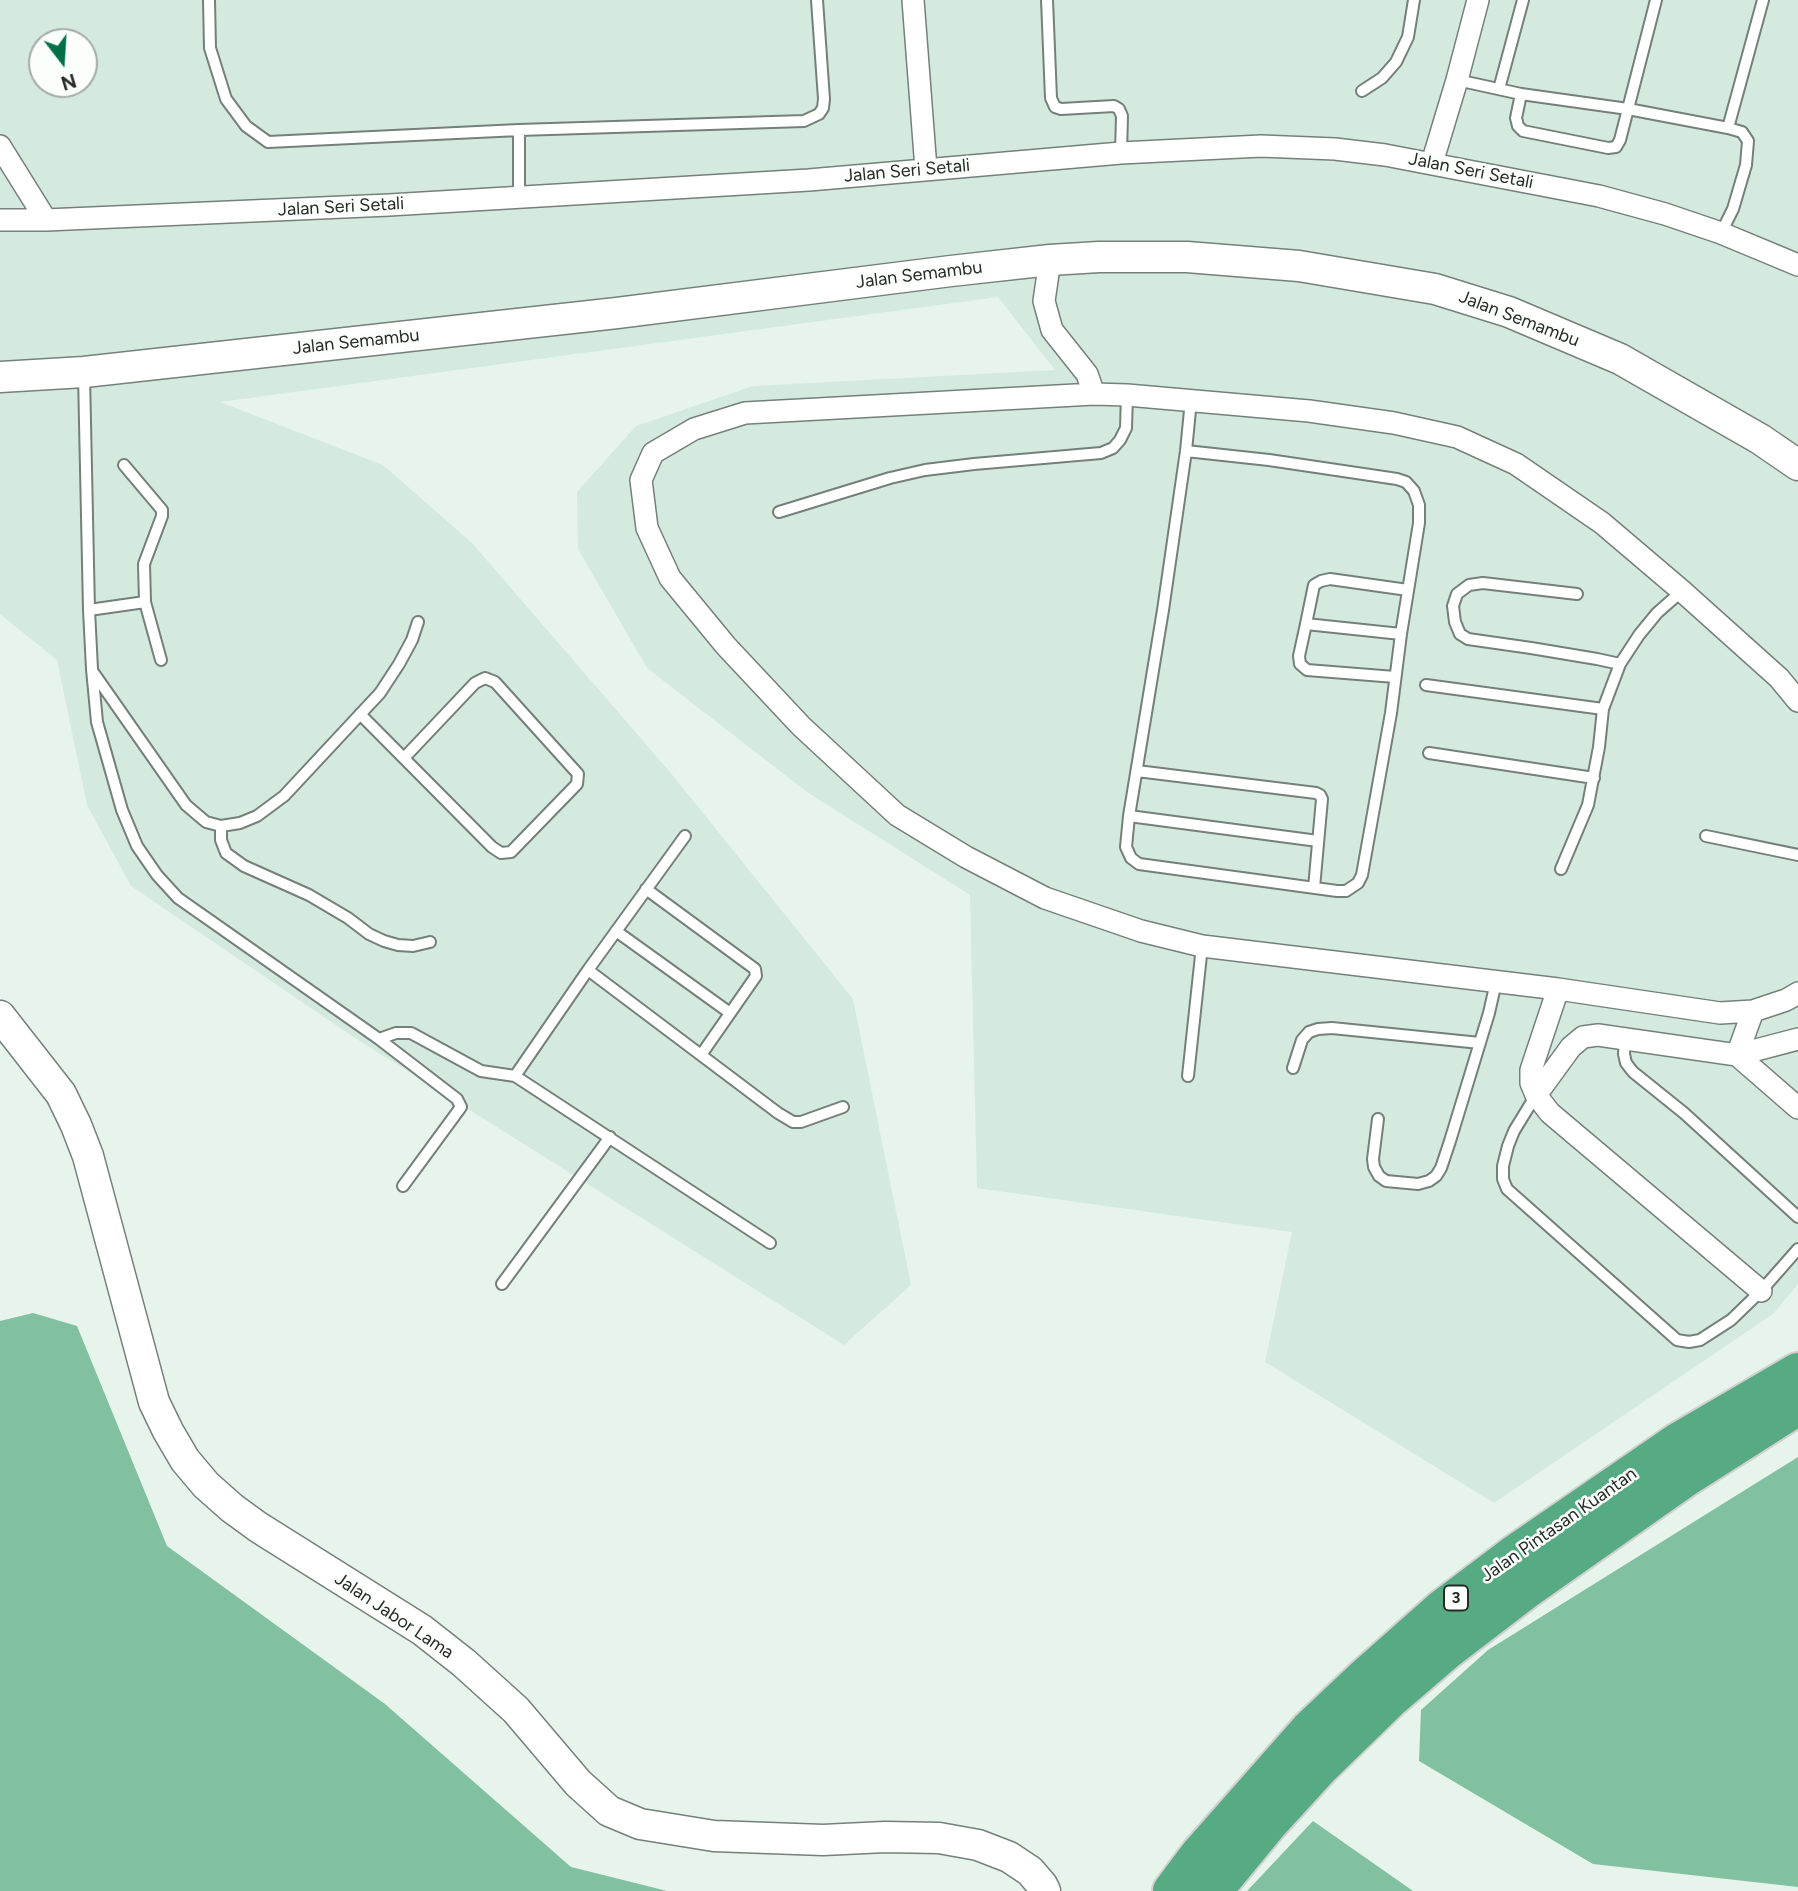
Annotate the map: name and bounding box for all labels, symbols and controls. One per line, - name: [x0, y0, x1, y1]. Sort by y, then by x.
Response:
- north arrow: [28, 28, 98, 98]
- text: N: [58, 69, 79, 95]
- street label: Jalan Seri Setali: [1407, 148, 1535, 194]
- street label: Jalan Seri Setali: [843, 155, 971, 187]
- street label: Jalan Seri Setali: [277, 193, 405, 221]
- street label: Jalan Semambu: [854, 257, 984, 293]
- street label: Jalan Semambu: [1456, 286, 1582, 352]
- street label: Jalan Semambu: [292, 325, 420, 359]
- street label: Jalan Pintasan Kuantan: [1477, 1463, 1641, 1587]
- street label: Jalan Jabor Lama: [330, 1568, 458, 1664]
- road number: 3: [1444, 1586, 1468, 1610]

